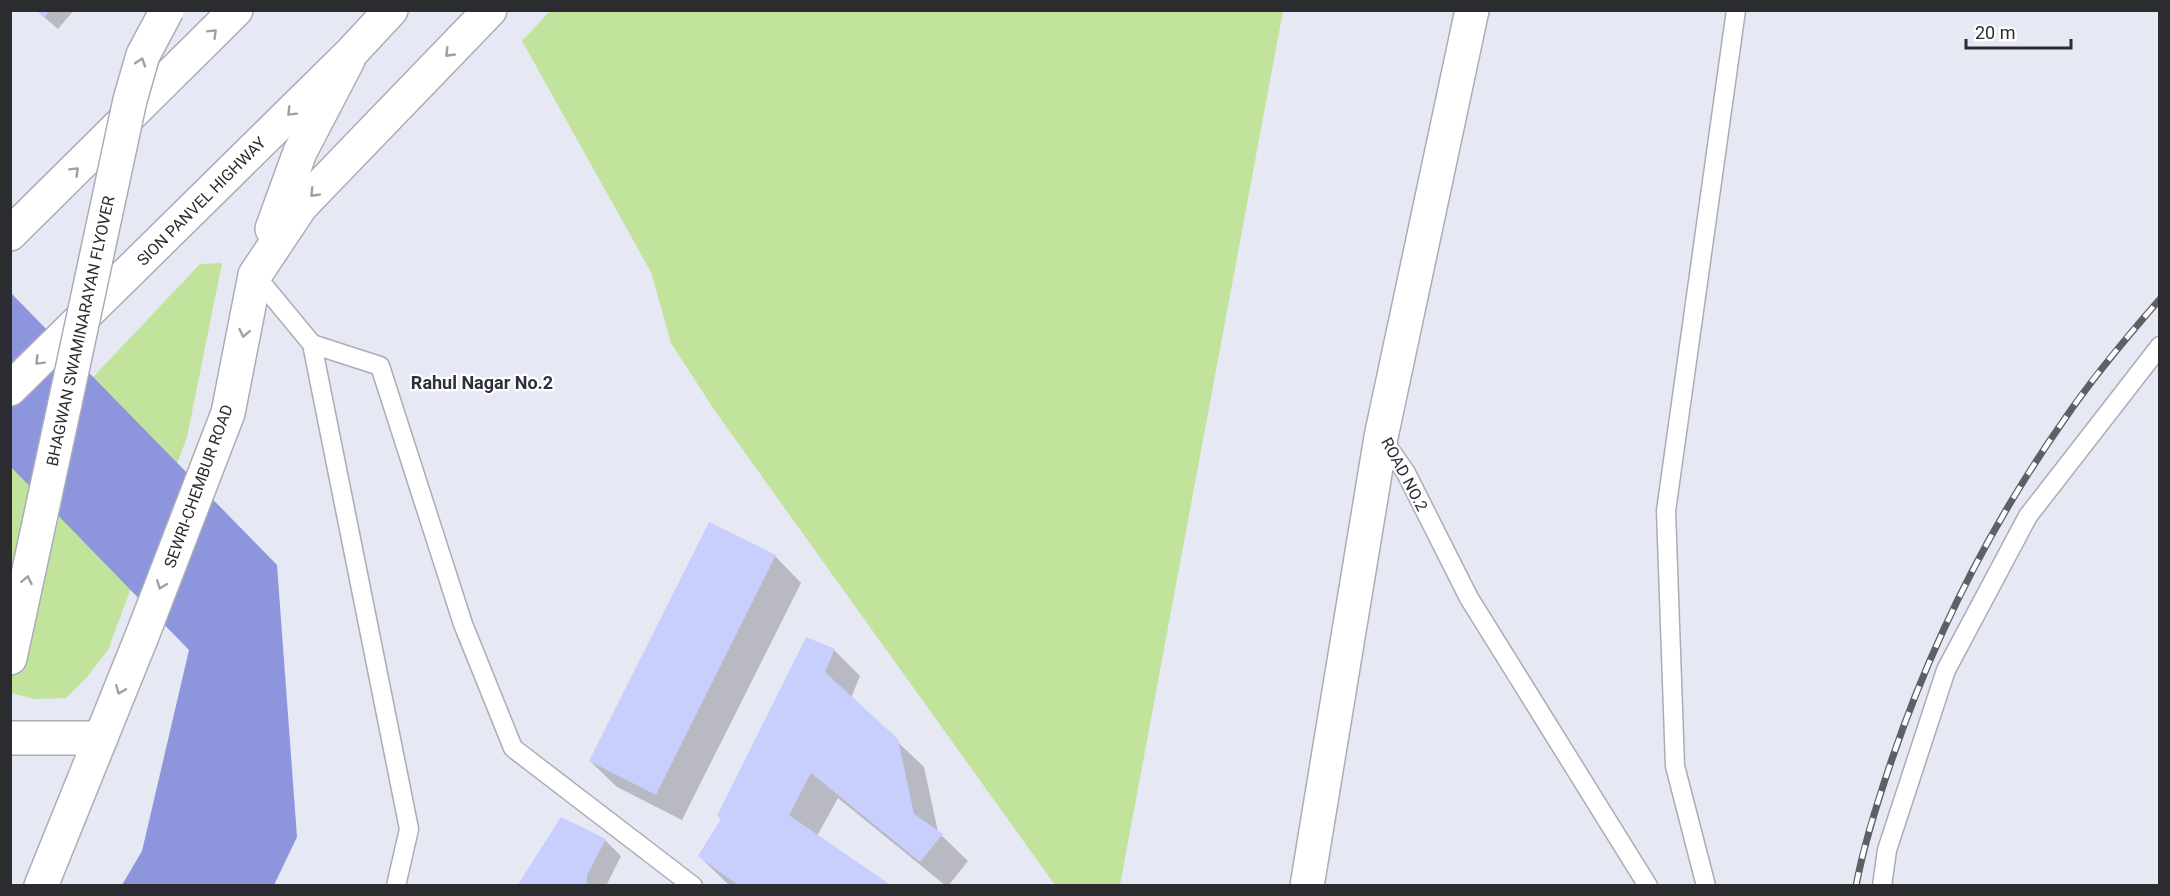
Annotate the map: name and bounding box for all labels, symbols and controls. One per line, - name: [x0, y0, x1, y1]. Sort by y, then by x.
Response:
- scale bar: [1966, 12, 2071, 50]
- text: 20 m: [1975, 22, 2015, 43]
- one-way arrow: [206, 29, 216, 40]
- one-way arrow: [446, 45, 457, 56]
- one-way arrow: [134, 57, 146, 68]
- one-way arrow: [287, 105, 298, 116]
- street label: SION PANVEL HIGHWAY: [133, 133, 270, 270]
- one-way arrow: [67, 167, 78, 178]
- one-way arrow: [310, 186, 321, 196]
- street label: BHAGWAN SWAMINARAYAN FLYOVER: [43, 194, 118, 468]
- one-way arrow: [238, 327, 251, 337]
- one-way arrow: [36, 353, 47, 364]
- district label: Rahul Nagar No.2: [411, 372, 553, 393]
- street label: SEWRI-CHEMBUR ROAD: [160, 402, 237, 570]
- street label: ROAD NO.2: [1377, 434, 1432, 514]
- one-way arrow: [20, 575, 33, 585]
- one-way arrow: [156, 580, 169, 590]
- one-way arrow: [115, 684, 127, 695]

